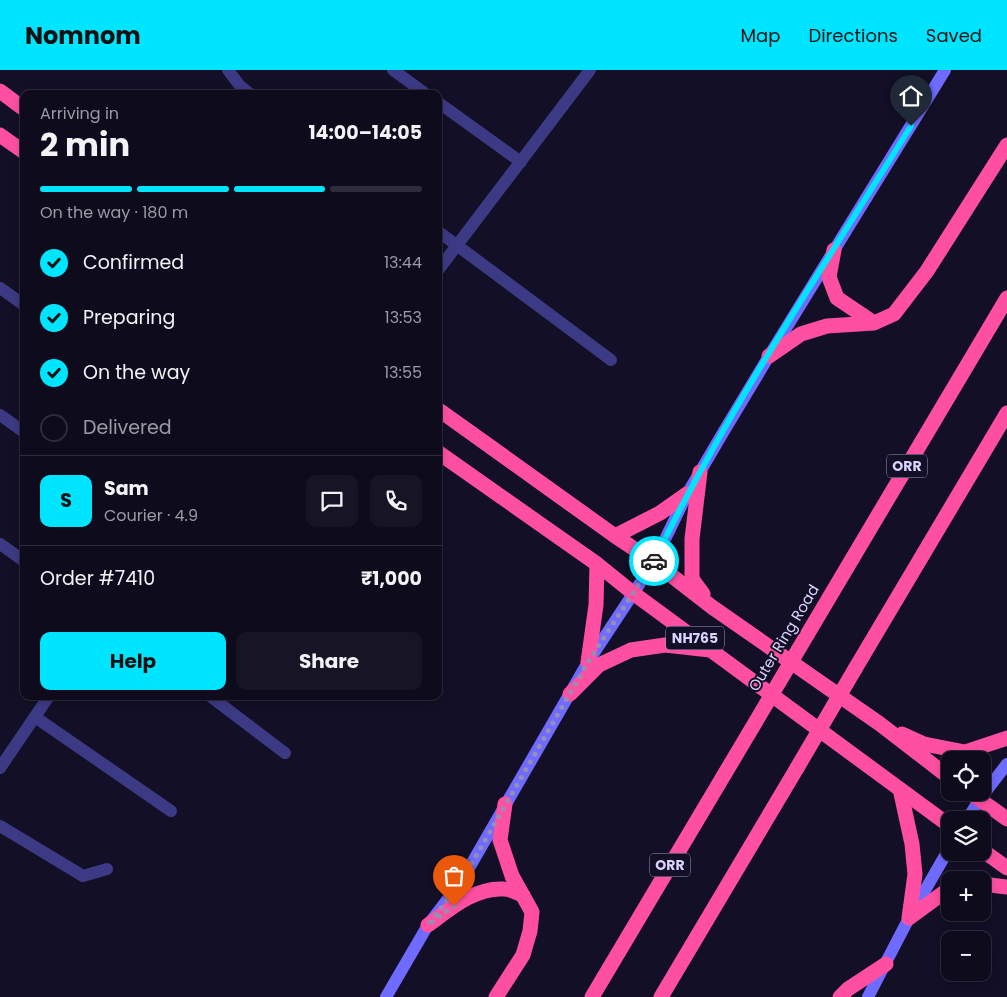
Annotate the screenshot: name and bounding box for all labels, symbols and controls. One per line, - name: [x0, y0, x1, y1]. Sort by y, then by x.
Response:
- text: Nomnom: [25, 19, 141, 52]
- text: Map: [741, 23, 780, 48]
- text: Directions: [808, 23, 898, 48]
- text: Saved: [926, 23, 982, 48]
- pin: [890, 75, 932, 126]
- icon: home: [897, 82, 925, 110]
- text: Arriving in: [40, 102, 119, 125]
- text: 14:00–14:05: [308, 119, 422, 146]
- text: 2 min: [40, 122, 130, 167]
- text: On the way · 180 m: [40, 201, 188, 224]
- icon: check: [40, 249, 68, 277]
- text: Confirmed: [83, 249, 184, 276]
- text: 13:44: [384, 251, 422, 274]
- icon: check: [40, 304, 68, 332]
- text: Preparing: [83, 304, 175, 331]
- text: 13:53: [385, 306, 422, 329]
- icon: check: [40, 359, 68, 387]
- text: On the way: [83, 359, 190, 386]
- text: 13:55: [384, 361, 422, 384]
- text: Delivered: [83, 414, 172, 441]
- road number: ORR: [887, 454, 927, 478]
- text: Sam: [104, 475, 149, 502]
- button: chat: [306, 475, 358, 527]
- button: phone: [370, 475, 422, 527]
- text: S: [60, 487, 72, 514]
- text: Courier · 4.9: [104, 504, 198, 527]
- courier: [629, 536, 679, 586]
- icon: car: [640, 547, 668, 575]
- text: Order #7410: [40, 565, 155, 592]
- text: ₹1,000: [361, 565, 422, 592]
- street label: Outer Ring Road: [743, 580, 824, 695]
- road number: NH765: [666, 626, 724, 650]
- button: Help: [40, 632, 226, 690]
- button: Share: [236, 632, 422, 690]
- map controls: [941, 751, 991, 981]
- button: locate: [941, 751, 991, 801]
- button: layers: [941, 811, 991, 861]
- road number: ORR: [650, 854, 690, 876]
- pin: [433, 855, 475, 906]
- icon: bag: [440, 862, 468, 890]
- button: +: [941, 871, 991, 921]
- button: −: [941, 931, 991, 981]

